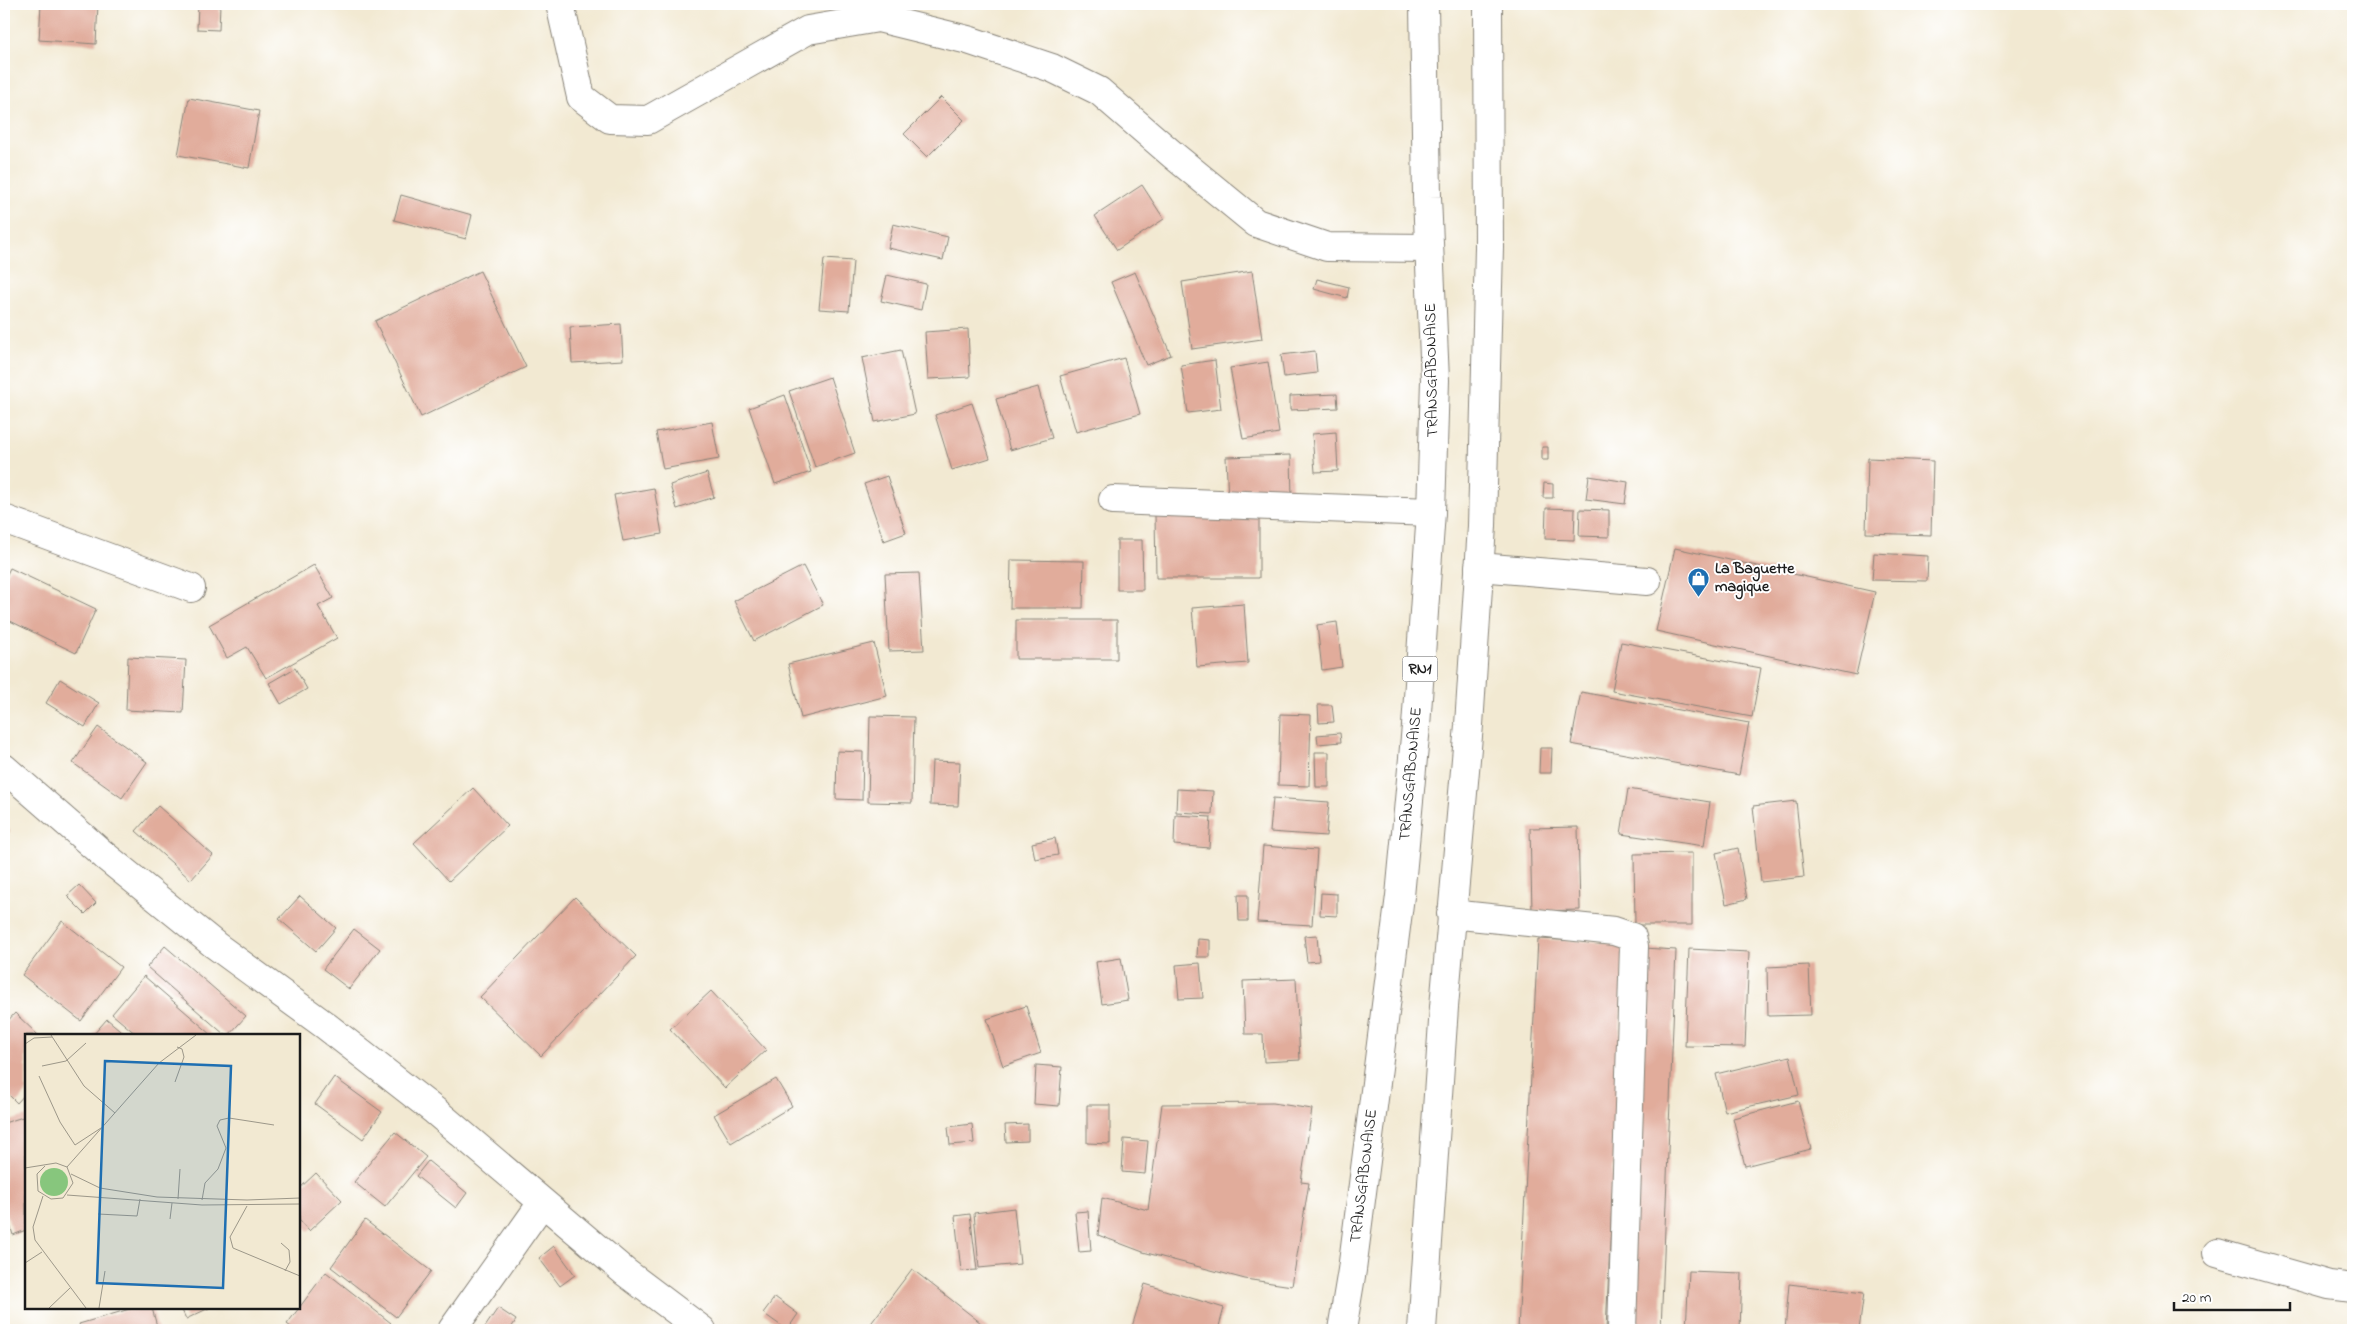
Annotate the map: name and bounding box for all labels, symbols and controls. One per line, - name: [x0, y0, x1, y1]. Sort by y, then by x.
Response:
- street label: TRANSGABONAISE: [1419, 303, 1445, 437]
- place label: La Baguette magique: [1715, 557, 1795, 600]
- shop icon: La Baguette magique: [1687, 566, 1711, 597]
- road number: RN1: [1402, 656, 1438, 682]
- street label: TRANSGABONAISE: [1393, 706, 1429, 842]
- inset map: [25, 1034, 300, 1309]
- street label: TRANSGABONAISE: [1344, 1108, 1384, 1244]
- scale bar: [2174, 1279, 2291, 1311]
- text: 20 m: [2182, 1287, 2212, 1309]

